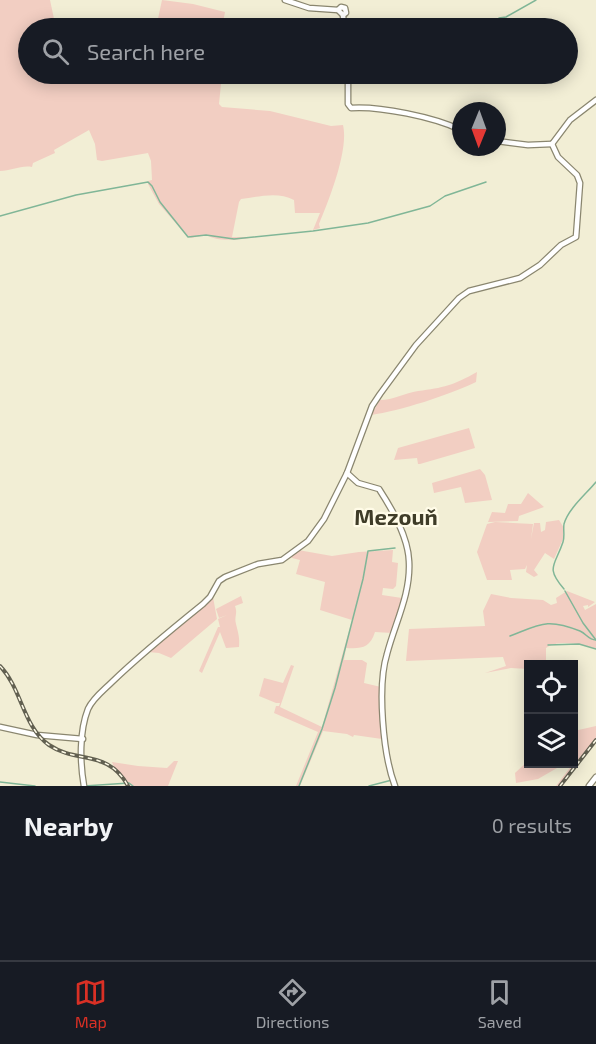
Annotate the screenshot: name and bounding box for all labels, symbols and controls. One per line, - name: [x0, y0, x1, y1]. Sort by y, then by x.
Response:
- search box: [18, 18, 578, 84]
- icon: search: [39, 35, 72, 68]
- text: Search here: [87, 38, 205, 64]
- north arrow: [452, 102, 506, 156]
- district label: Mezouň: [354, 503, 438, 529]
- map controls: [524, 660, 578, 768]
- button: locate: [524, 660, 578, 714]
- button: layers: [524, 714, 578, 768]
- text: Nearby: [24, 810, 113, 841]
- text: 0 results: [492, 813, 572, 837]
- tab: Map: [74, 976, 107, 1031]
- tab: Directions: [256, 976, 329, 1031]
- tab: Saved: [478, 976, 522, 1031]

